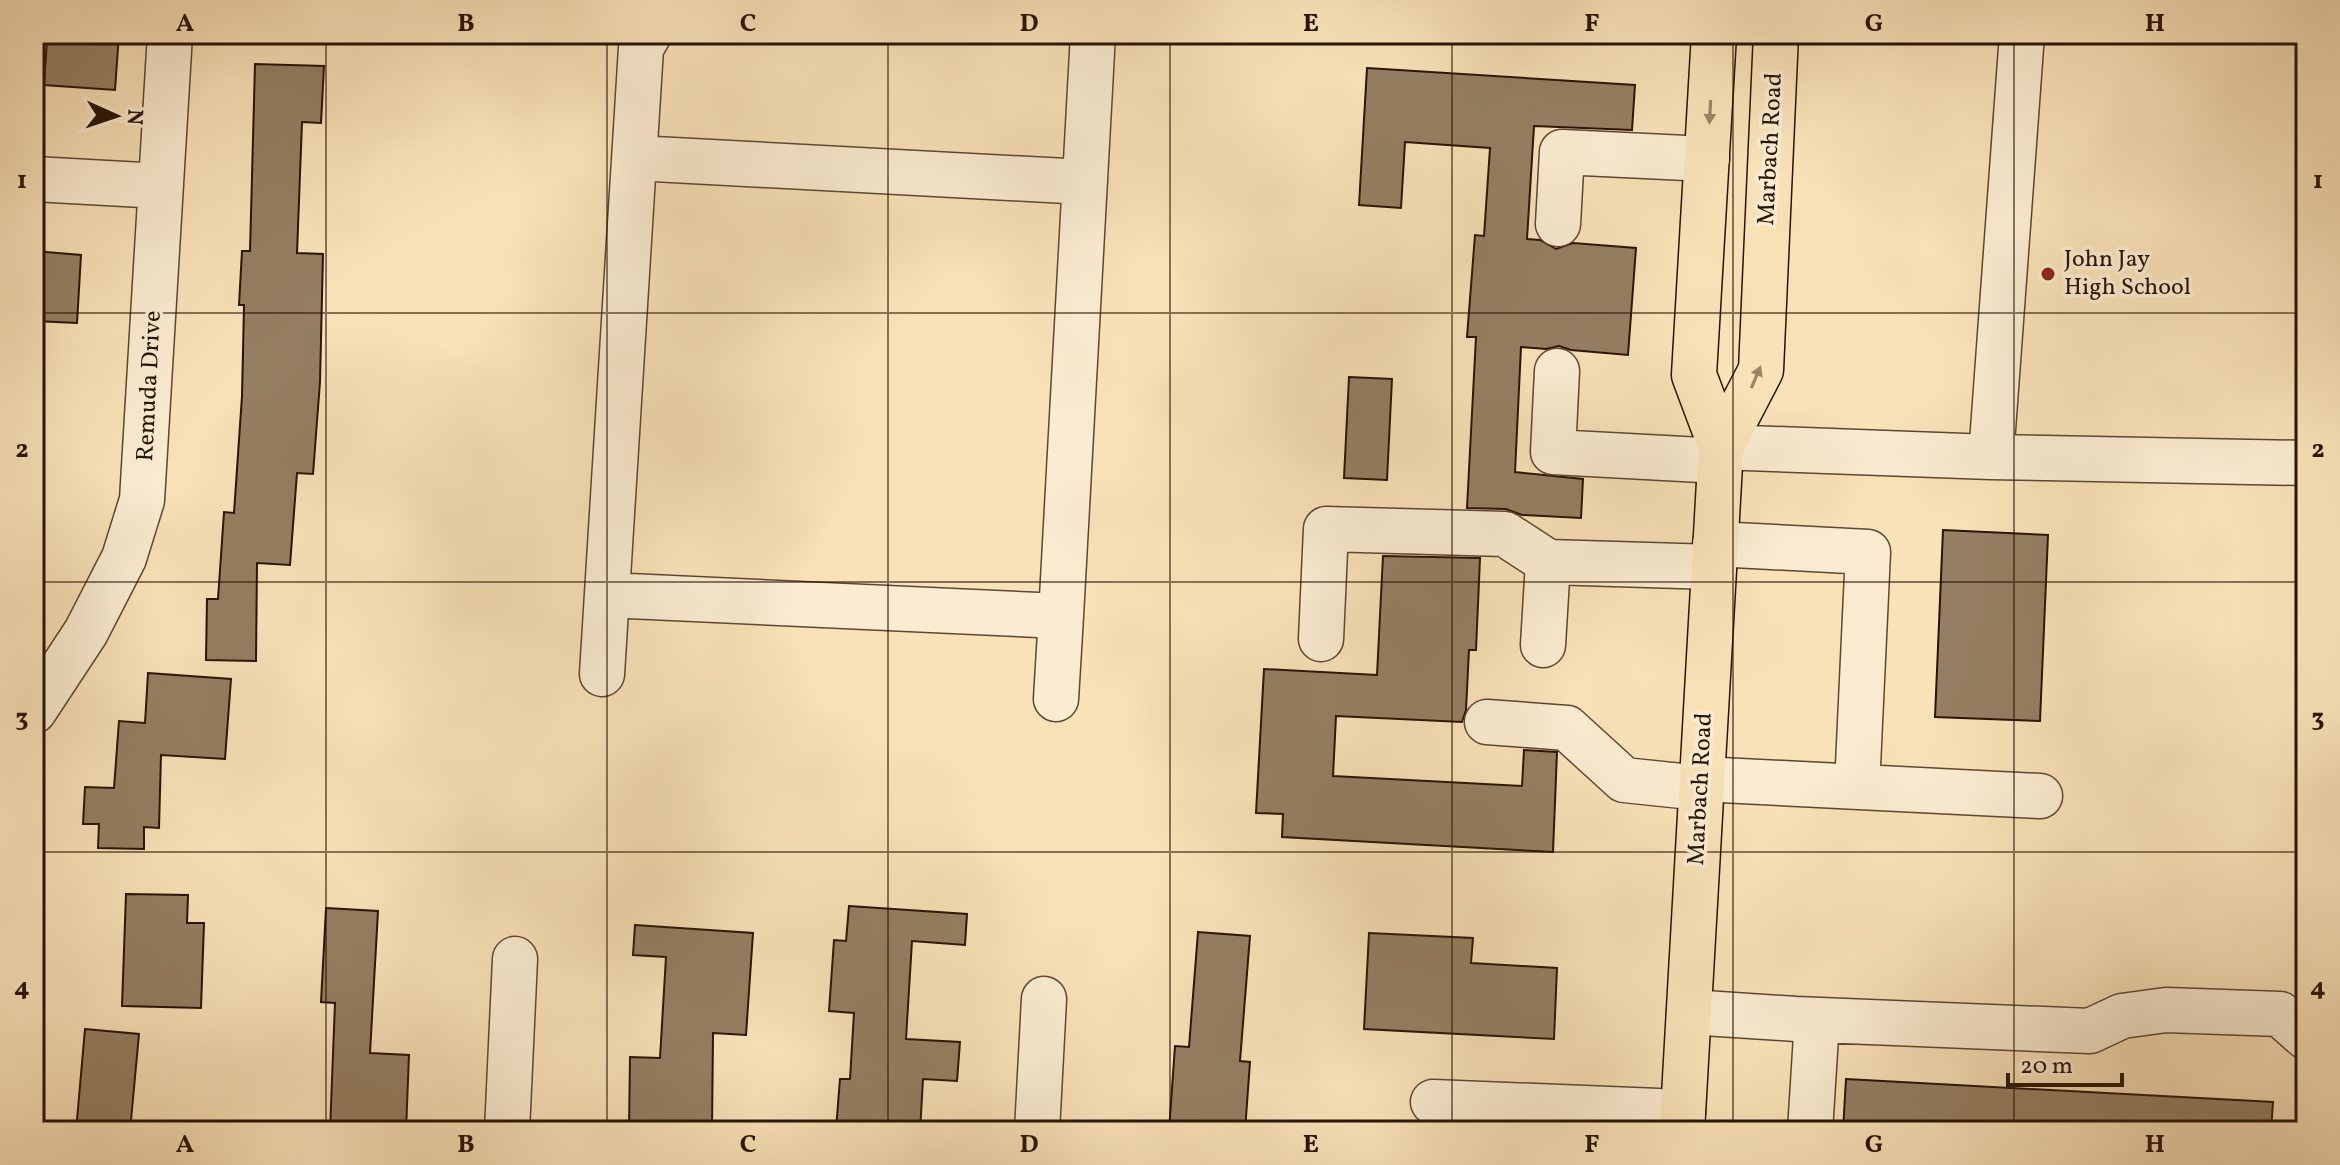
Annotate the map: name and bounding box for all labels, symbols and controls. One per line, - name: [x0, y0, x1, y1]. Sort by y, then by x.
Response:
- text: A: [176, 6, 195, 42]
- text: B: [457, 6, 475, 42]
- text: C: [740, 6, 756, 42]
- text: D: [1019, 6, 1039, 42]
- text: E: [1303, 6, 1319, 42]
- text: F: [1584, 6, 1600, 42]
- text: G: [1865, 6, 1883, 42]
- text: H: [2145, 6, 2165, 42]
- street label: Marbach Road: [1750, 72, 1792, 226]
- north arrow: [76, 76, 156, 156]
- one-way arrow: [1703, 100, 1716, 125]
- text: N: [118, 108, 149, 126]
- text: 1: [17, 163, 27, 199]
- text: 1: [2313, 163, 2323, 199]
- place label: John Jay High School: [2064, 243, 2191, 305]
- marker: John Jay High School: [2039, 265, 2057, 283]
- street label: Remuda Drive: [129, 310, 171, 462]
- one-way arrow: [1749, 366, 1762, 389]
- text: 2: [15, 432, 29, 468]
- text: 2: [2311, 432, 2325, 468]
- text: 3: [15, 701, 29, 737]
- text: 3: [2311, 701, 2325, 737]
- street label: Marbach Road: [1680, 712, 1722, 866]
- text: 4: [14, 970, 30, 1006]
- text: 4: [2310, 970, 2326, 1006]
- scale bar: [2008, 1037, 2122, 1087]
- text: 20 m: [2020, 1050, 2073, 1084]
- text: A: [176, 1127, 195, 1163]
- text: B: [457, 1127, 475, 1163]
- text: C: [740, 1127, 756, 1163]
- text: D: [1019, 1127, 1039, 1163]
- text: E: [1303, 1127, 1319, 1163]
- text: F: [1584, 1127, 1600, 1163]
- text: G: [1865, 1127, 1883, 1163]
- text: H: [2145, 1127, 2165, 1163]

